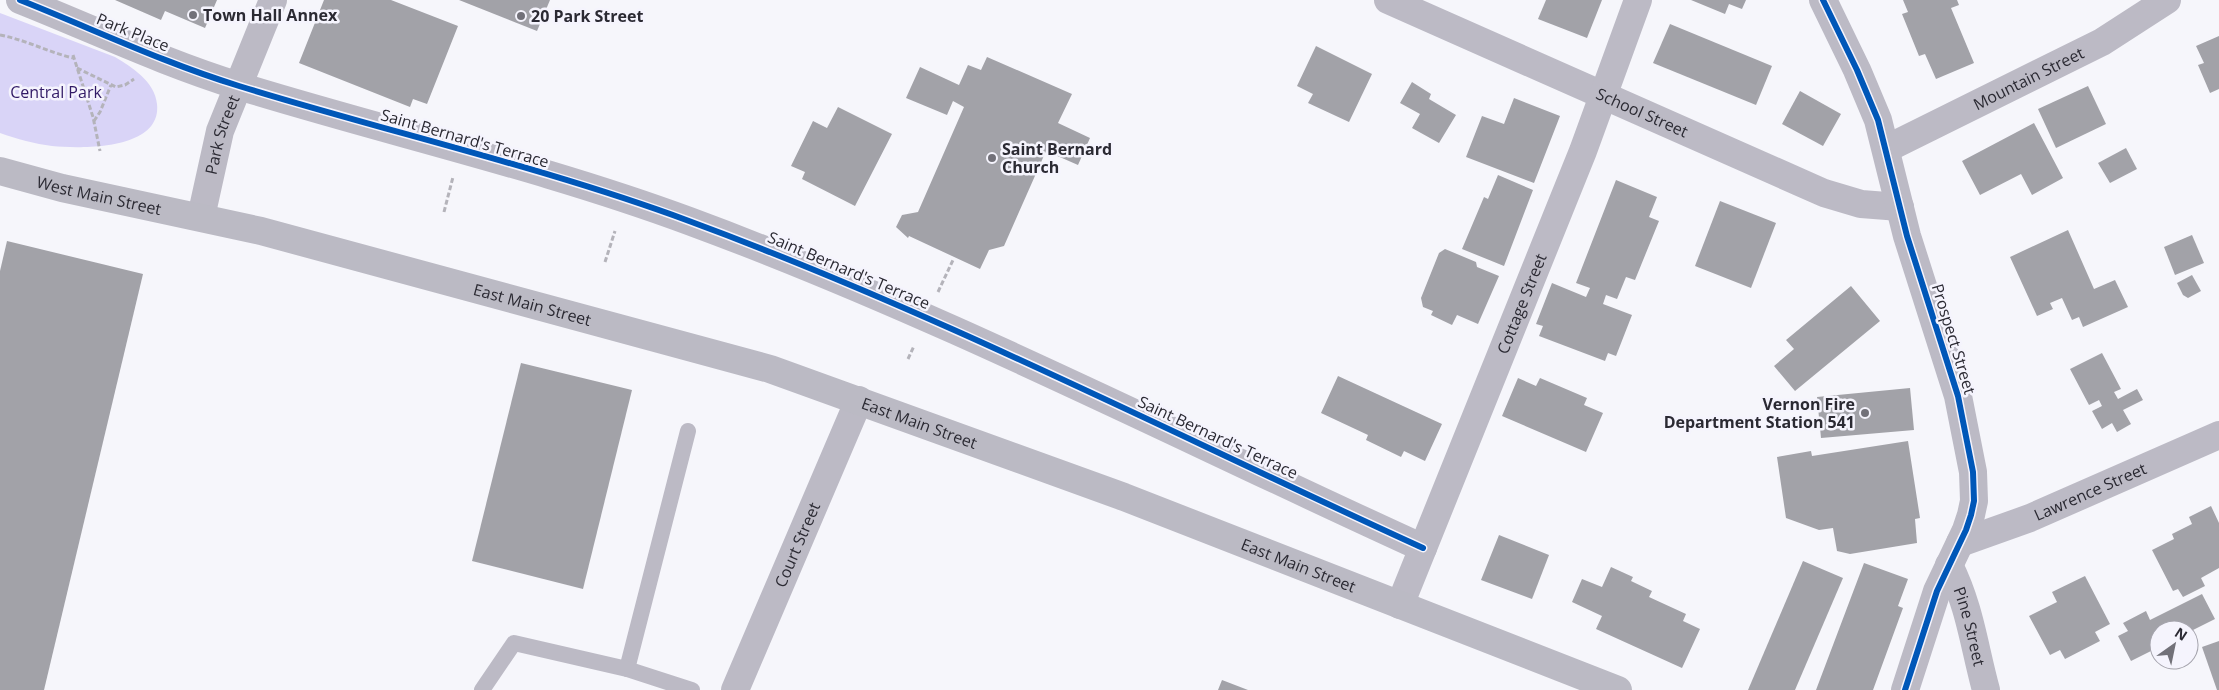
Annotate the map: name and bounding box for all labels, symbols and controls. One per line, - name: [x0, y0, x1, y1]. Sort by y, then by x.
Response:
- place label: Town Hall Annex: [203, 4, 338, 26]
- place label: 20 Park Street: [531, 5, 643, 27]
- street label: Park Place: [93, 7, 173, 57]
- marker: Town Hall Annex: [187, 9, 199, 21]
- marker: 20 Park Street: [515, 10, 527, 22]
- street label: Mountain Street: [1969, 42, 2088, 115]
- park label: Central Park: [10, 81, 102, 103]
- street label: School Street: [1593, 83, 1692, 143]
- street label: Park Street: [200, 91, 245, 177]
- street label: Saint Bernard's Terrace: [378, 103, 552, 173]
- place label: Saint Bernard Church: [1002, 138, 1112, 178]
- marker: Saint Bernard Church: [986, 152, 998, 164]
- street label: West Main Street: [34, 171, 164, 220]
- street label: Saint Bernard's Terrace: [765, 226, 933, 314]
- street label: Cottage Street: [1491, 250, 1552, 357]
- street label: East Main Street: [471, 278, 594, 331]
- street label: Prospect Street: [1927, 281, 1981, 397]
- street label: Saint Bernard's Terrace: [1135, 390, 1301, 484]
- street label: East Main Street: [859, 392, 980, 454]
- place label: Vernon Fire Department Station 541: [1664, 393, 1855, 433]
- marker: Vernon Fire Department Station 541: [1859, 407, 1871, 419]
- street label: Lawrence Street: [2031, 457, 2150, 526]
- street label: Court Street: [769, 498, 825, 591]
- street label: East Main Street: [1238, 533, 1359, 598]
- street label: Pine Street: [1948, 584, 1991, 668]
- north arrow: [2149, 620, 2199, 670]
- text: N: [2171, 623, 2191, 645]

